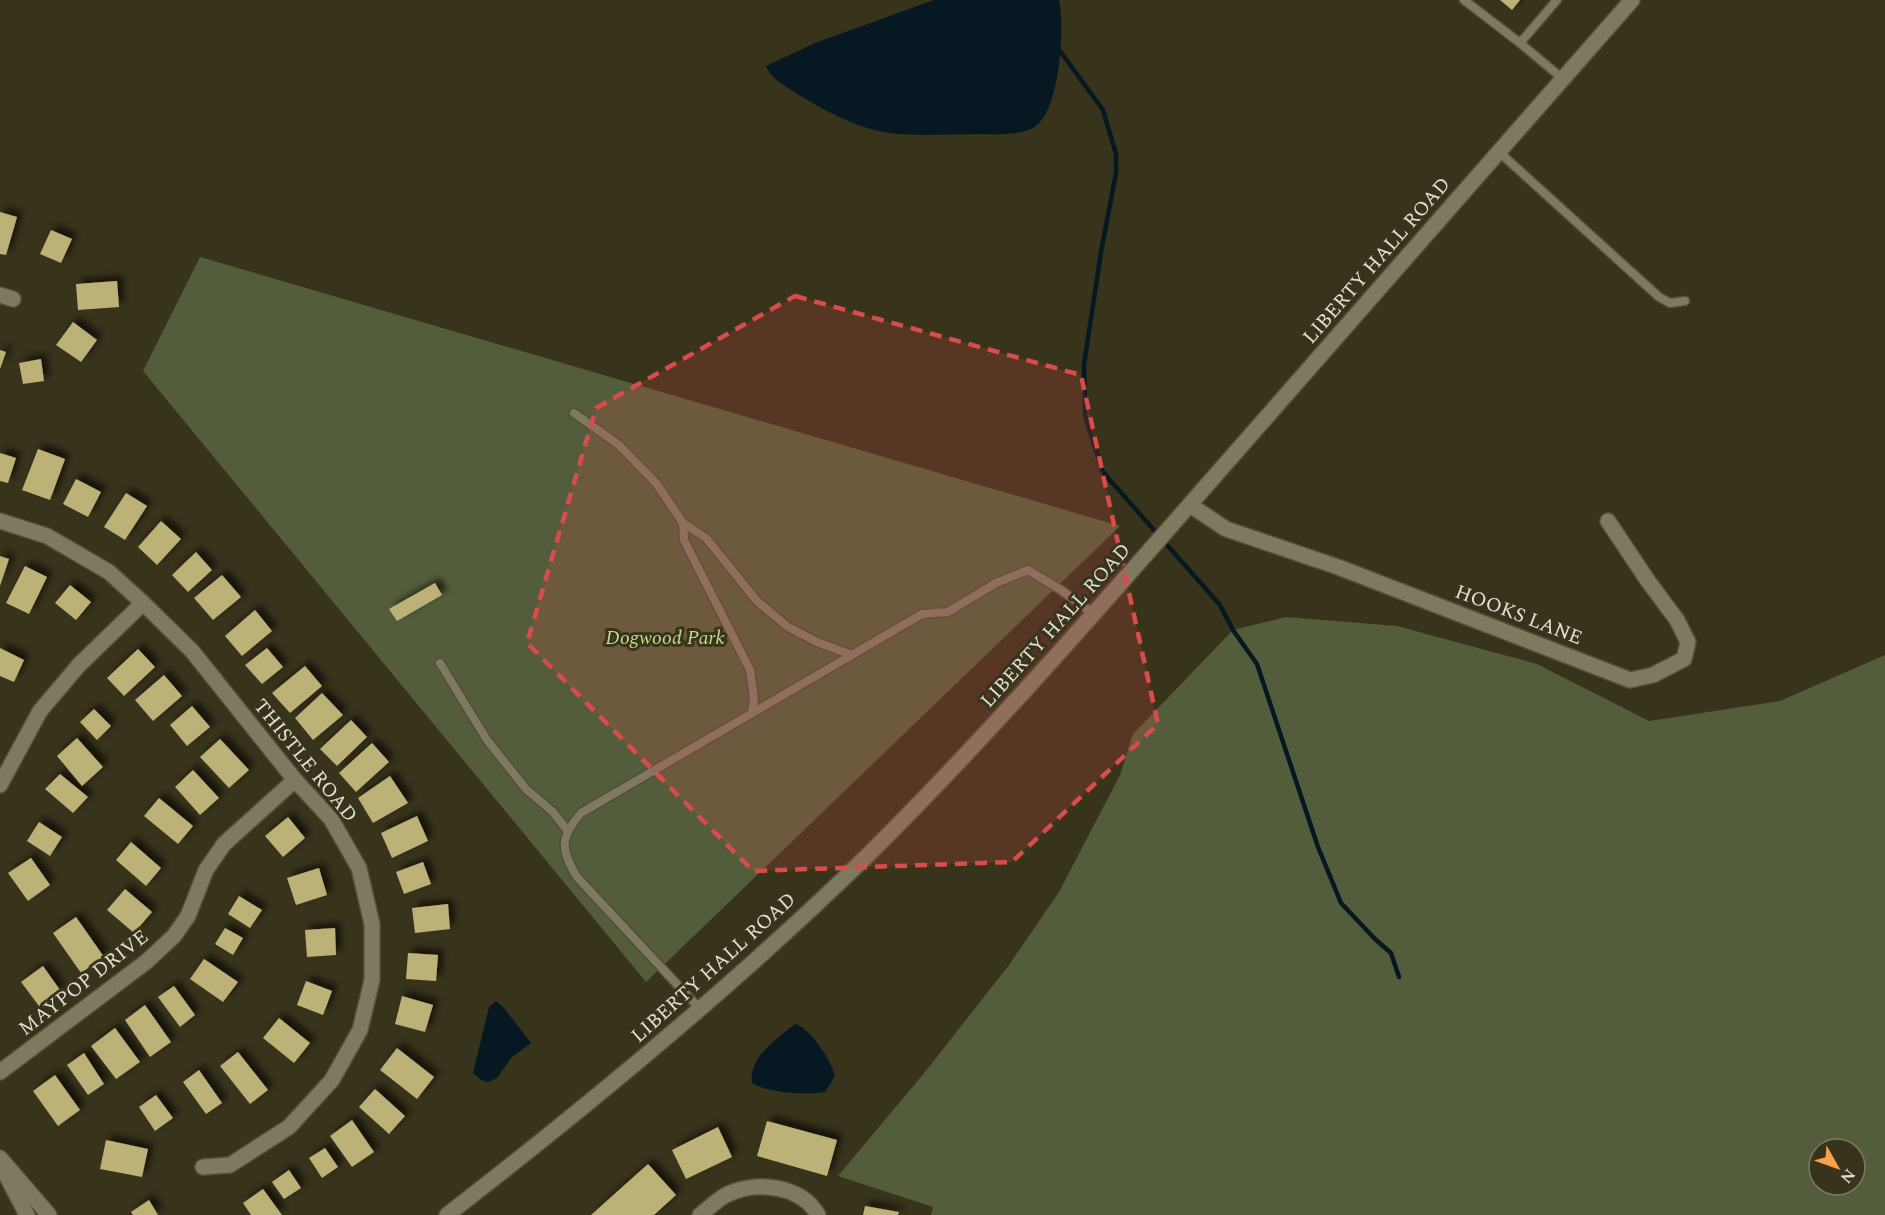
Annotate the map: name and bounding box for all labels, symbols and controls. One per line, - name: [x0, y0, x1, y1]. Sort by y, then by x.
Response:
- street label: LIBERTY HALL ROAD: [1296, 170, 1458, 351]
- street label: LIBERTY HALL ROAD: [973, 537, 1138, 715]
- street label: HOOKS LANE: [1450, 577, 1587, 653]
- park label: Dogwood Park: [605, 623, 725, 653]
- street label: THISTLE ROAD: [246, 692, 364, 829]
- street label: LIBERTY HALL ROAD: [625, 885, 803, 1050]
- street label: MAYPOP DRIVE: [12, 922, 155, 1043]
- north arrow: [1807, 1137, 1867, 1197]
- text: N: [1834, 1163, 1861, 1189]

